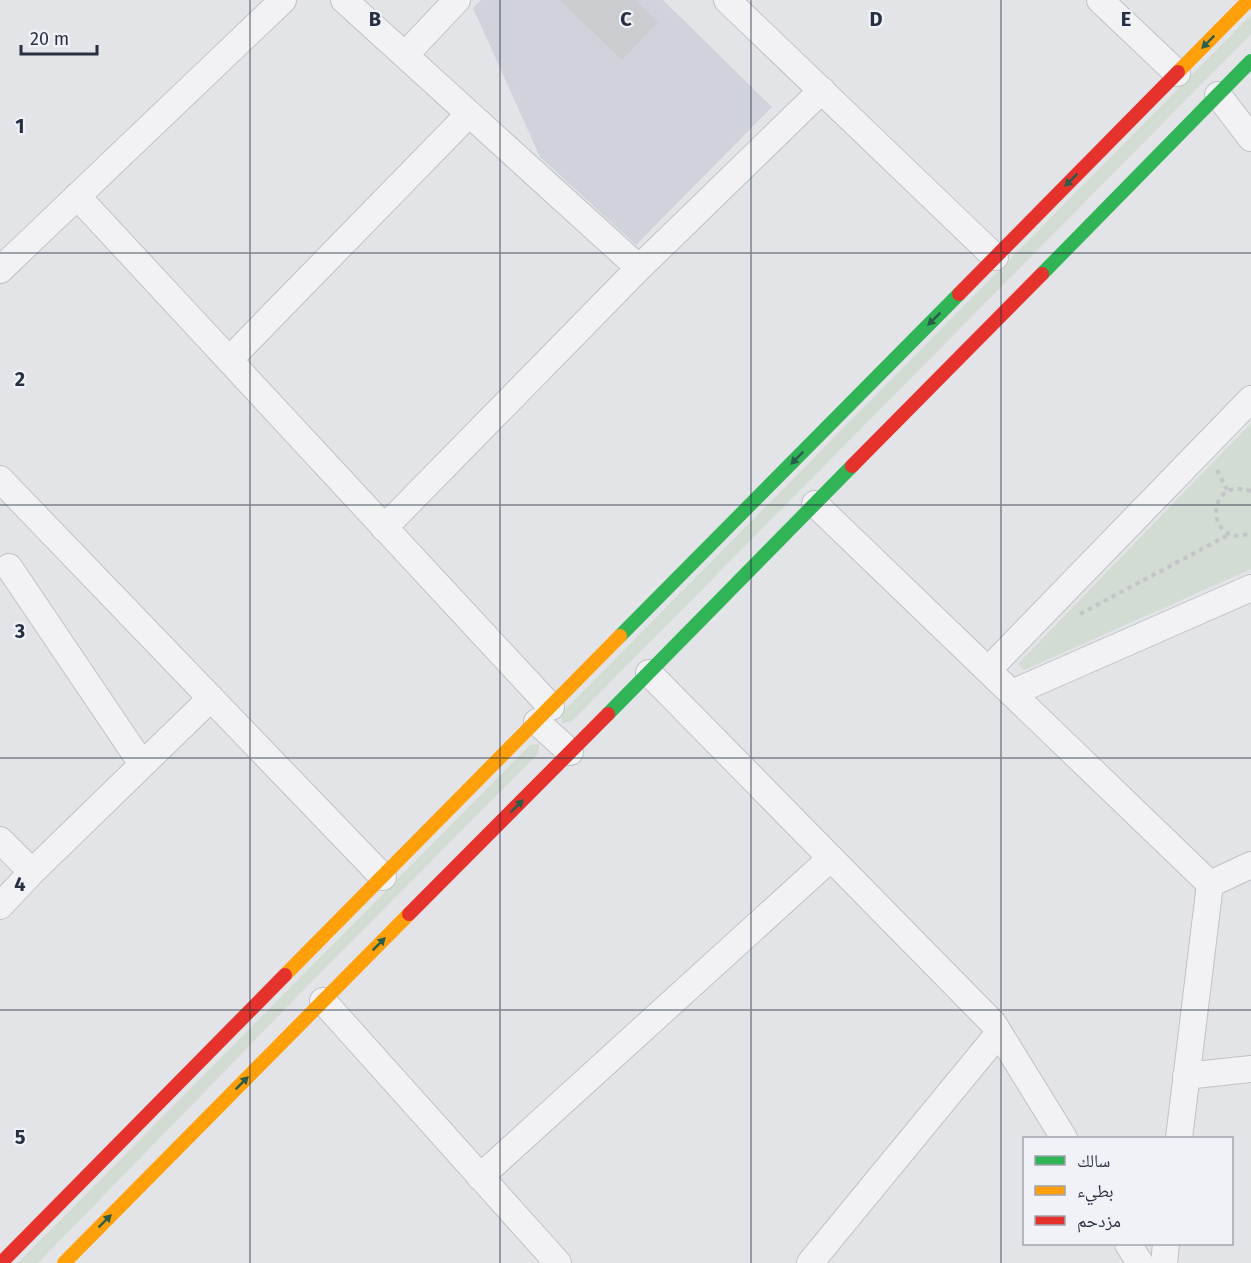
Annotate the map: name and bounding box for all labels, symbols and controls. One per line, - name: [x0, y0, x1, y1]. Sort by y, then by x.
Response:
- text: B: [369, 7, 381, 31]
- text: C: [620, 7, 632, 31]
- text: D: [869, 7, 883, 31]
- text: E: [1121, 7, 1131, 31]
- scale bar: [21, 18, 98, 56]
- text: 20 m: [30, 28, 69, 50]
- one-way arrow: [1201, 34, 1215, 49]
- text: 1: [15, 114, 25, 138]
- one-way arrow: [1064, 173, 1078, 188]
- one-way arrow: [927, 311, 941, 325]
- text: 2: [15, 367, 25, 391]
- one-way arrow: [790, 450, 804, 464]
- text: 3: [14, 619, 25, 643]
- one-way arrow: [509, 799, 523, 813]
- text: 4: [14, 872, 26, 896]
- one-way arrow: [372, 938, 386, 952]
- one-way arrow: [235, 1076, 249, 1090]
- text: 5: [15, 1125, 26, 1149]
- legend: [1023, 1137, 1233, 1245]
- text: سالك: [1077, 1150, 1110, 1172]
- text: بطيء: [1077, 1180, 1114, 1206]
- text: مزدحم: [1077, 1210, 1121, 1233]
- one-way arrow: [98, 1214, 112, 1229]

